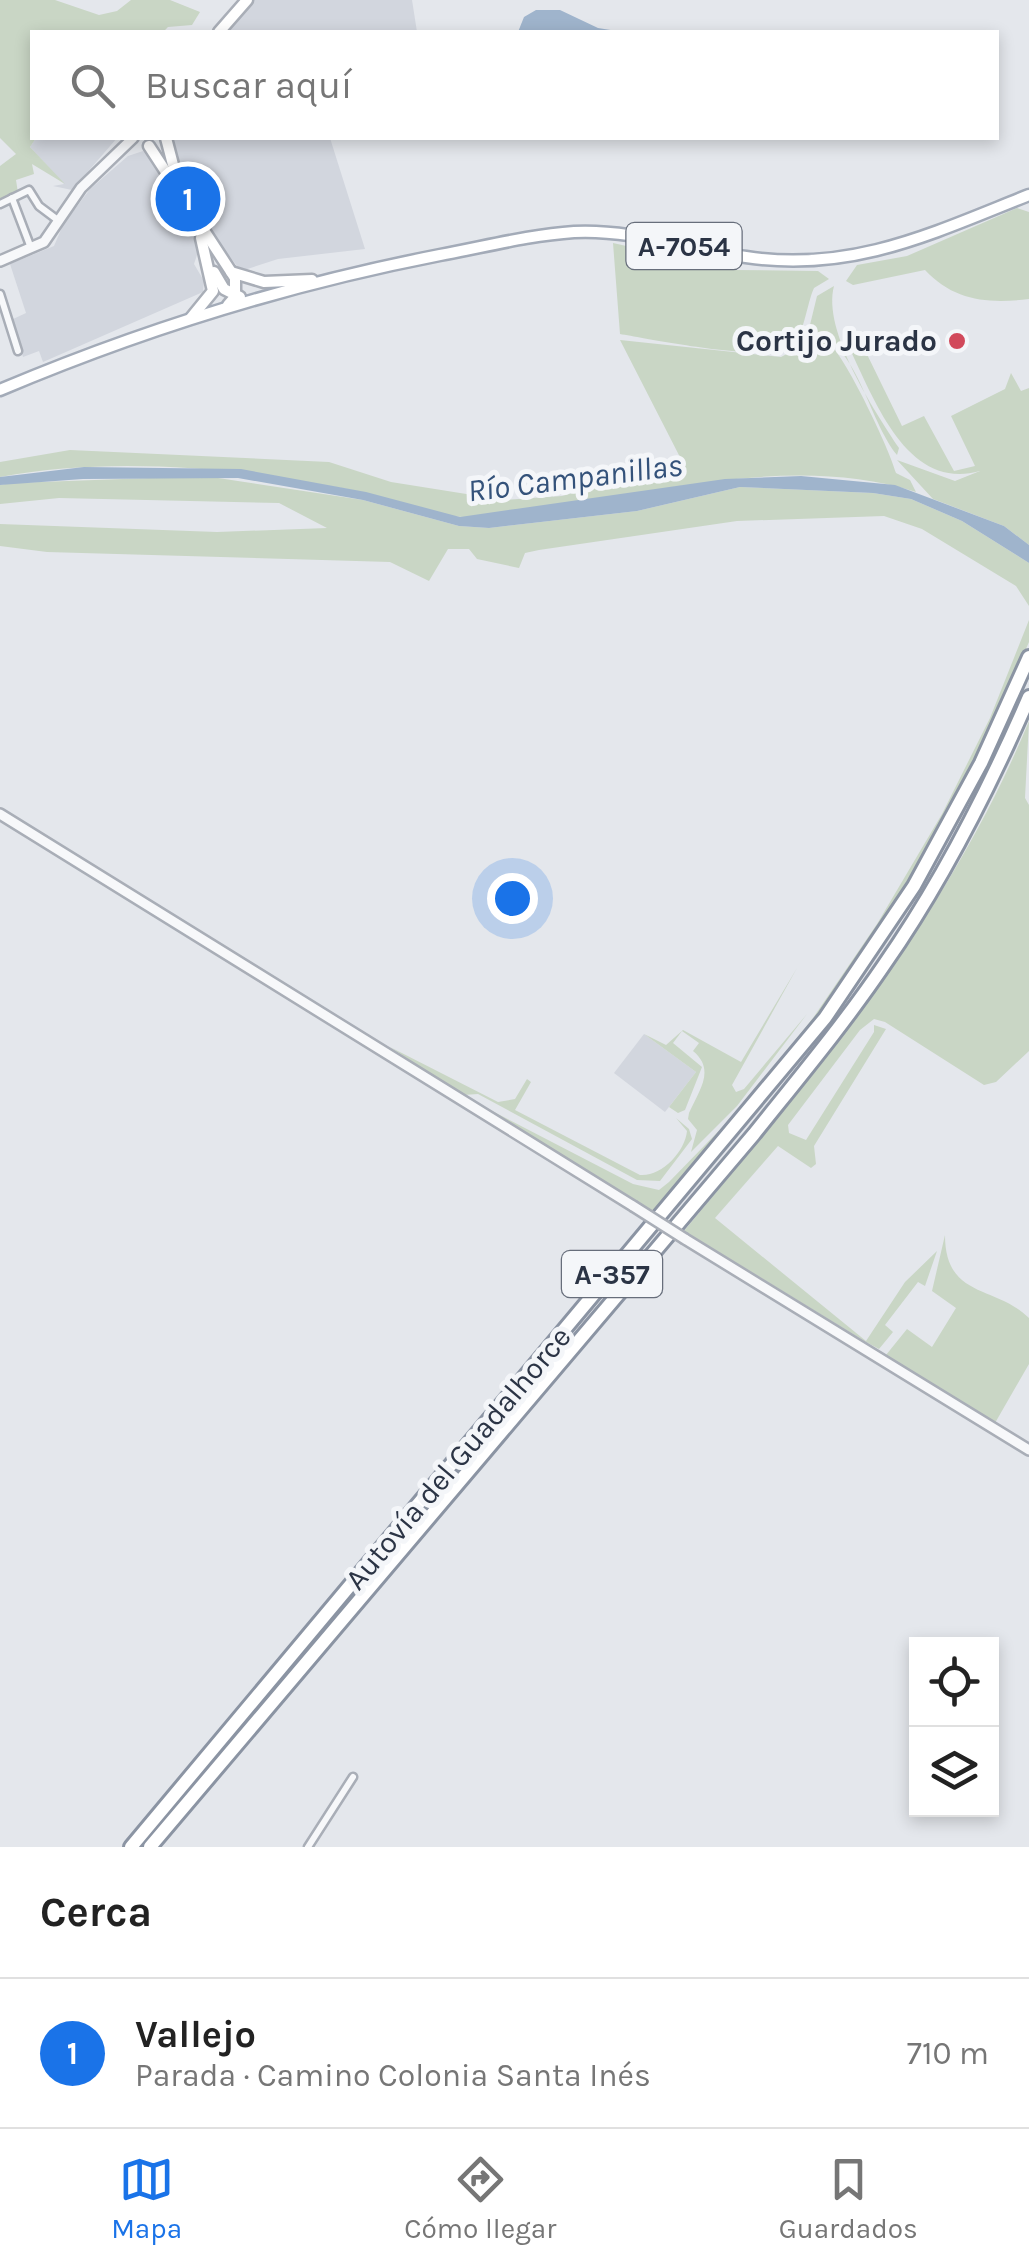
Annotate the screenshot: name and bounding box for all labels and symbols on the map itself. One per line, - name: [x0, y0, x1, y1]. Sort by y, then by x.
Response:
- pin: 1: [156, 162, 220, 236]
- road number: A-7054: [626, 223, 742, 269]
- place label: Cortijo Jurado: [736, 323, 937, 359]
- marker: Cortijo Jurado: [946, 330, 968, 352]
- water label: Río Campanillas: [465, 446, 685, 510]
- your location: [487, 873, 538, 924]
- road number: A-357: [562, 1251, 662, 1297]
- street label: Autovía del Guadalhorce: [337, 1319, 579, 1597]

